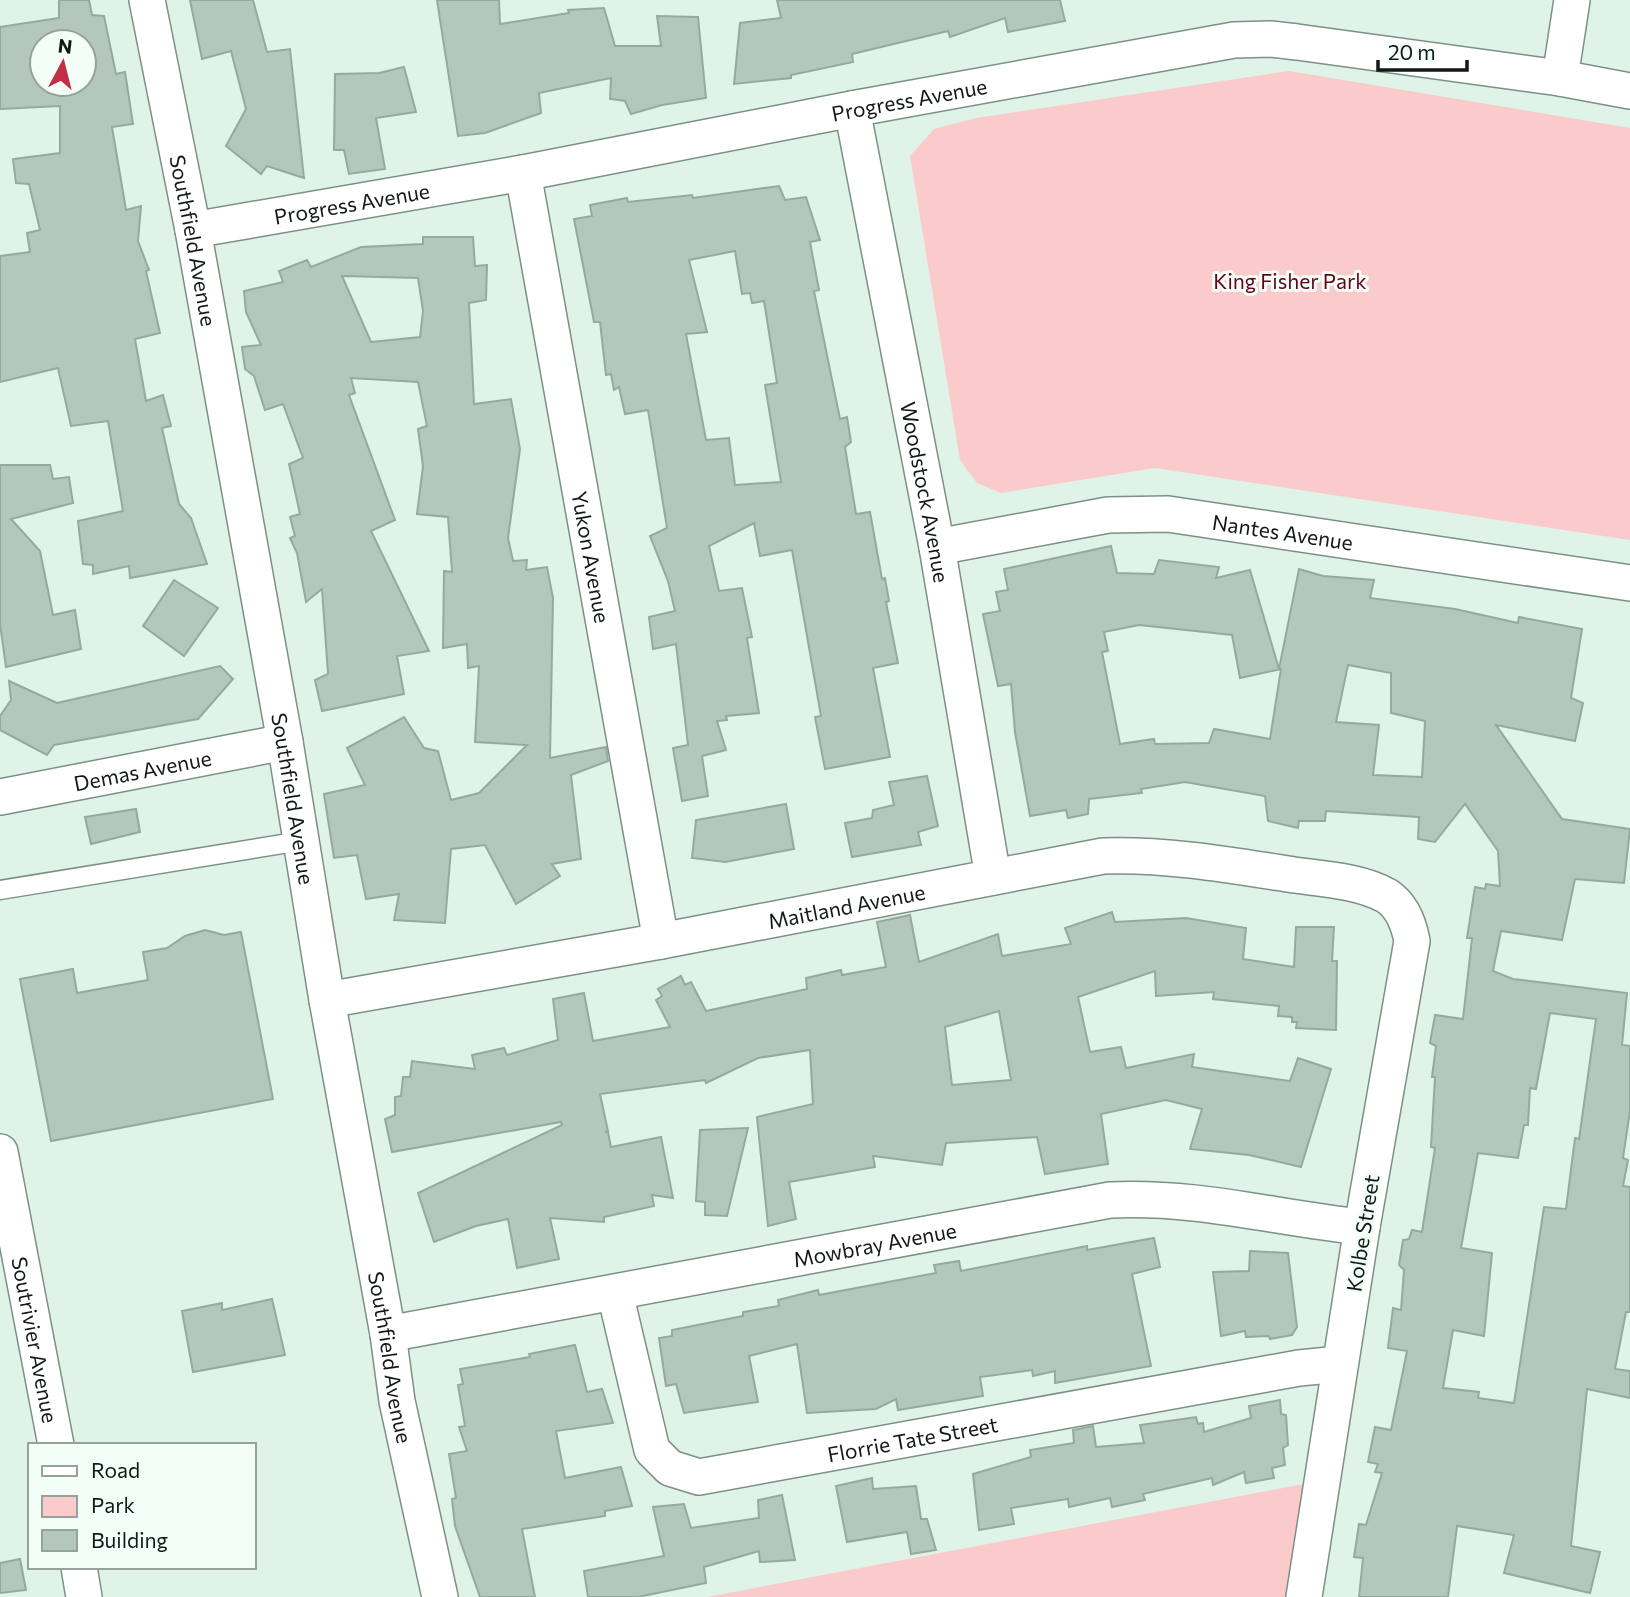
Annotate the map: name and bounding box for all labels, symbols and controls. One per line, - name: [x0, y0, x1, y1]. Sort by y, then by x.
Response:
- north arrow: [28, 28, 98, 98]
- scale bar: [1378, 28, 1467, 72]
- text: N: [57, 33, 74, 58]
- text: 20 m: [1388, 39, 1436, 64]
- street label: Progress Avenue: [829, 72, 989, 125]
- street label: Southfield Avenue: [166, 153, 223, 328]
- street label: Progress Avenue: [272, 177, 431, 228]
- park label: King Fisher Park: [1213, 268, 1367, 293]
- street label: Woodstock Avenue: [897, 399, 955, 584]
- street label: Yukon Avenue: [568, 489, 616, 625]
- street label: Nantes Avenue: [1211, 508, 1355, 554]
- street label: Southfield Avenue: [267, 711, 320, 886]
- street label: Demas Avenue: [72, 744, 213, 795]
- street label: Maitland Avenue: [766, 878, 927, 933]
- street label: Kolbe Street: [1340, 1173, 1384, 1293]
- street label: Mowbray Avenue: [791, 1216, 958, 1271]
- street label: Soutrivier Avenue: [8, 1254, 64, 1425]
- street label: Southfield Avenue: [364, 1269, 418, 1445]
- street label: Florrie Tate Street: [825, 1410, 1000, 1466]
- legend: [28, 1443, 256, 1569]
- text: Road: [91, 1457, 140, 1482]
- text: Park: [91, 1492, 135, 1517]
- text: Building: [91, 1527, 168, 1552]

